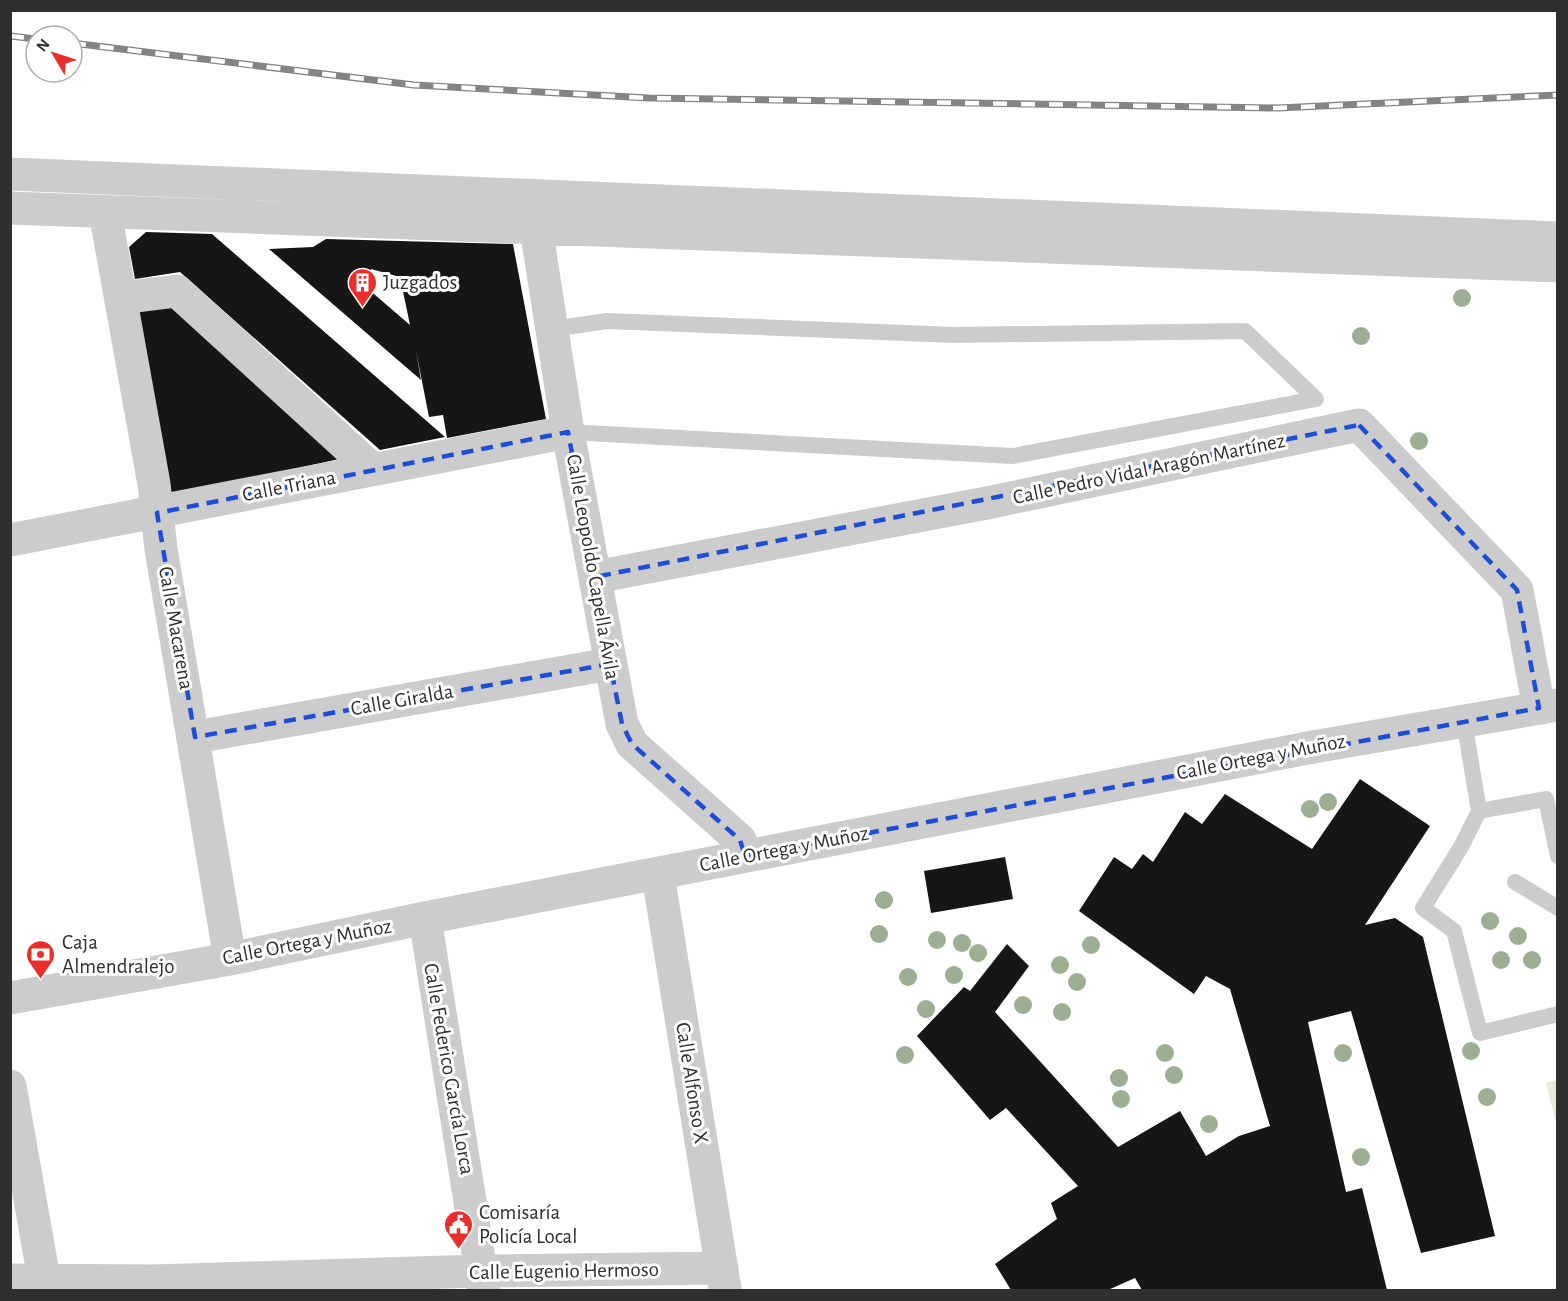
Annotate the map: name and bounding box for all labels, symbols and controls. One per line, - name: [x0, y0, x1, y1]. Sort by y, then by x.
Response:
- north arrow: [24, 24, 84, 84]
- text: N: [33, 36, 53, 55]
- building icon: Juzgados: [346, 266, 378, 308]
- place label: Juzgados: [383, 272, 457, 293]
- street label: Calle Pedro Vidal Aragón Martínez: [1011, 430, 1287, 508]
- street label: Calle Leopoldo Capella Ávila: [563, 452, 625, 682]
- street label: Calle Triana: [240, 467, 338, 505]
- street label: Calle Macarena: [155, 565, 197, 691]
- street label: Calle Giralda: [349, 681, 455, 719]
- street label: Calle Ortega y Muñoz: [1175, 730, 1347, 784]
- street label: Calle Ortega y Muñoz: [698, 822, 870, 876]
- street label: Calle Ortega y Muñoz: [221, 915, 393, 969]
- place label: Caja Almendralejo: [62, 932, 175, 977]
- bank icon: Caja Almendralejo: [25, 938, 57, 980]
- street label: Calle Federico García Lorca: [420, 962, 478, 1177]
- street label: Calle Alfonso X: [672, 1021, 712, 1145]
- place label: Comisaría Policía Local: [479, 1202, 577, 1247]
- public building icon: Comisaría Policía Local: [442, 1208, 474, 1250]
- street label: Calle Eugenio Hermoso: [469, 1259, 659, 1283]

